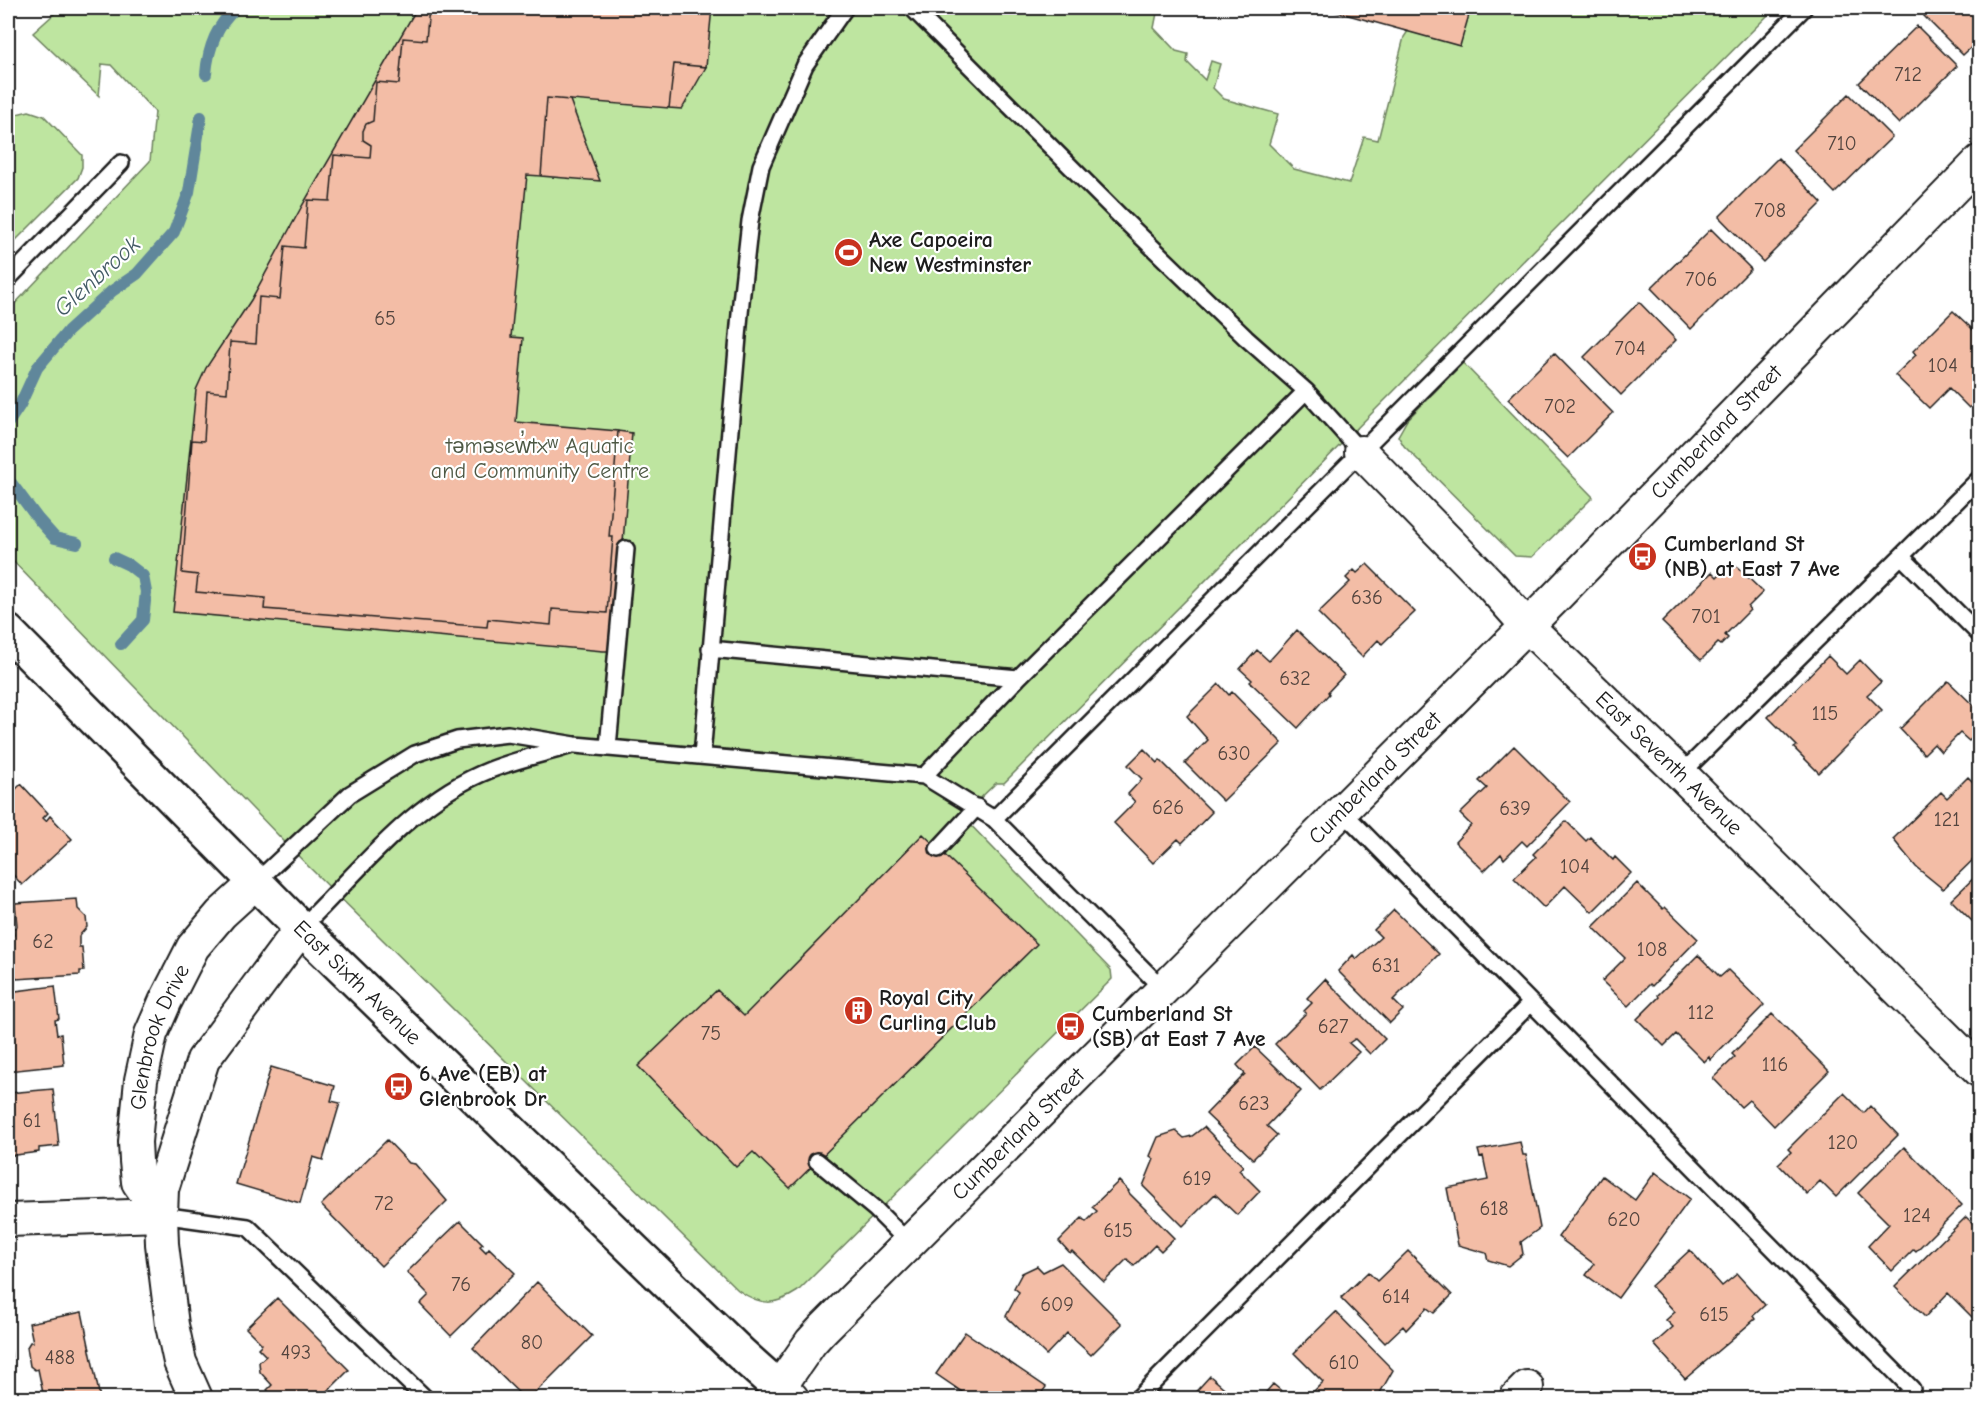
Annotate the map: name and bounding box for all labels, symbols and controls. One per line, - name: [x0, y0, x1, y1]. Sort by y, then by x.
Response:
- house number: 712: [1894, 63, 1922, 86]
- house number: 710: [1827, 132, 1857, 155]
- house number: 708: [1754, 199, 1786, 222]
- place label: Axe Capoeira New Westminster: [869, 227, 1031, 278]
- water label: Glenbrook: [48, 230, 146, 322]
- sports icon: Axe Capoeira New Westminster: [832, 237, 864, 269]
- house number: 706: [1685, 268, 1717, 291]
- house number: 65: [374, 307, 396, 330]
- house number: 704: [1614, 337, 1646, 360]
- house number: 104: [1928, 354, 1958, 377]
- street label: Cumberland Street: [1645, 359, 1788, 505]
- house number: 702: [1544, 395, 1576, 418]
- park label: təməsew̓txʷ Aquatic and Community Centre: [431, 430, 649, 484]
- place label: Cumberland St (NB) at East 7 Ave: [1664, 531, 1840, 582]
- bus stop icon: Cumberland St (NB) at East 7 Ave: [1627, 541, 1659, 573]
- house number: 636: [1351, 586, 1383, 609]
- house number: 701: [1691, 605, 1721, 628]
- house number: 632: [1279, 667, 1311, 690]
- street label: East Seventh Avenue: [1590, 686, 1748, 841]
- house number: 115: [1812, 702, 1838, 725]
- street label: Cumberland Street: [1303, 706, 1447, 850]
- house number: 630: [1217, 742, 1251, 765]
- house number: 626: [1152, 796, 1184, 819]
- house number: 639: [1499, 797, 1531, 820]
- house number: 121: [1934, 808, 1960, 831]
- house number: 104: [1560, 855, 1590, 878]
- street label: East Sixth Avenue: [288, 915, 427, 1050]
- house number: 62: [32, 930, 54, 953]
- house number: 108: [1637, 938, 1667, 961]
- house number: 631: [1372, 954, 1400, 977]
- street label: Glenbrook Drive: [125, 960, 195, 1111]
- place label: Royal City Curling Club: [879, 985, 996, 1036]
- building icon: Royal City Curling Club: [842, 995, 874, 1027]
- place label: Cumberland St (SB) at East 7 Ave: [1092, 1001, 1266, 1052]
- house number: 112: [1688, 1001, 1714, 1024]
- bus stop icon: Cumberland St (SB) at East 7 Ave: [1055, 1011, 1087, 1043]
- house number: 627: [1318, 1015, 1349, 1038]
- house number: 75: [701, 1022, 721, 1045]
- house number: 116: [1762, 1053, 1788, 1076]
- place label: 6 Ave (EB) at Glenbrook Dr: [419, 1061, 547, 1112]
- street label: Cumberland Street: [946, 1062, 1091, 1206]
- bus stop icon: 6 Ave (EB) at Glenbrook Dr: [382, 1071, 414, 1103]
- house number: 623: [1238, 1092, 1270, 1115]
- house number: 61: [23, 1109, 41, 1132]
- house number: 120: [1828, 1131, 1858, 1154]
- house number: 619: [1182, 1167, 1212, 1190]
- house number: 72: [374, 1192, 394, 1215]
- house number: 618: [1479, 1197, 1509, 1220]
- house number: 124: [1903, 1204, 1931, 1227]
- house number: 620: [1607, 1208, 1641, 1231]
- house number: 615: [1103, 1219, 1133, 1242]
- house number: 76: [451, 1273, 471, 1296]
- house number: 614: [1382, 1285, 1410, 1308]
- house number: 609: [1040, 1293, 1074, 1316]
- house number: 615: [1699, 1303, 1729, 1326]
- house number: 80: [521, 1331, 543, 1354]
- house number: 493: [281, 1341, 311, 1364]
- house number: 488: [45, 1346, 75, 1369]
- house number: 610: [1329, 1351, 1359, 1374]

